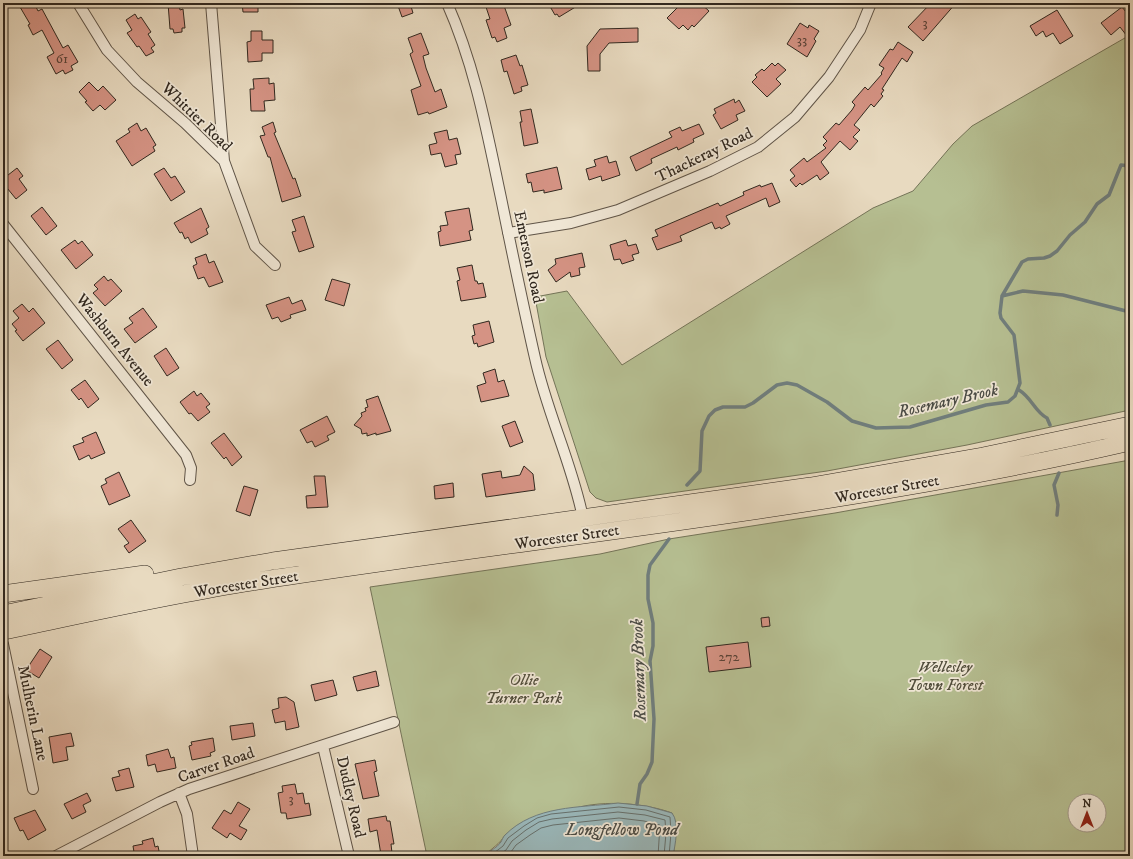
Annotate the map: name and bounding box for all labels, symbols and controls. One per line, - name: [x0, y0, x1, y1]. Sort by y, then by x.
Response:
- house number: 3: [922, 14, 928, 32]
- house number: 33: [797, 31, 807, 49]
- house number: 61: [56, 50, 68, 68]
- street label: Whittier Road: [157, 77, 237, 156]
- street label: Thackeray Road: [652, 123, 756, 187]
- street label: Emerson Road: [509, 209, 549, 305]
- street label: Washburn Avenue: [71, 289, 159, 391]
- water label: Rosemary Brook: [895, 379, 1001, 423]
- street label: Worcester Street: [832, 470, 941, 508]
- street label: Worcester Street: [512, 520, 621, 554]
- street label: Worcester Street: [191, 566, 300, 602]
- water label: Rosemary Brook: [626, 618, 652, 722]
- house number: 272: [719, 648, 740, 666]
- park label: Wellesley Town Forest: [907, 657, 984, 695]
- street label: Mulherin Lane: [13, 663, 53, 763]
- park label: Ollie Turner Park: [486, 670, 563, 708]
- street label: Carver Road: [175, 743, 257, 787]
- street label: Dudley Road: [332, 754, 370, 840]
- house number: 3: [288, 790, 294, 808]
- north arrow: [1067, 793, 1107, 833]
- text: N: [1082, 797, 1092, 811]
- water label: Longfellow Pond: [565, 819, 681, 841]

